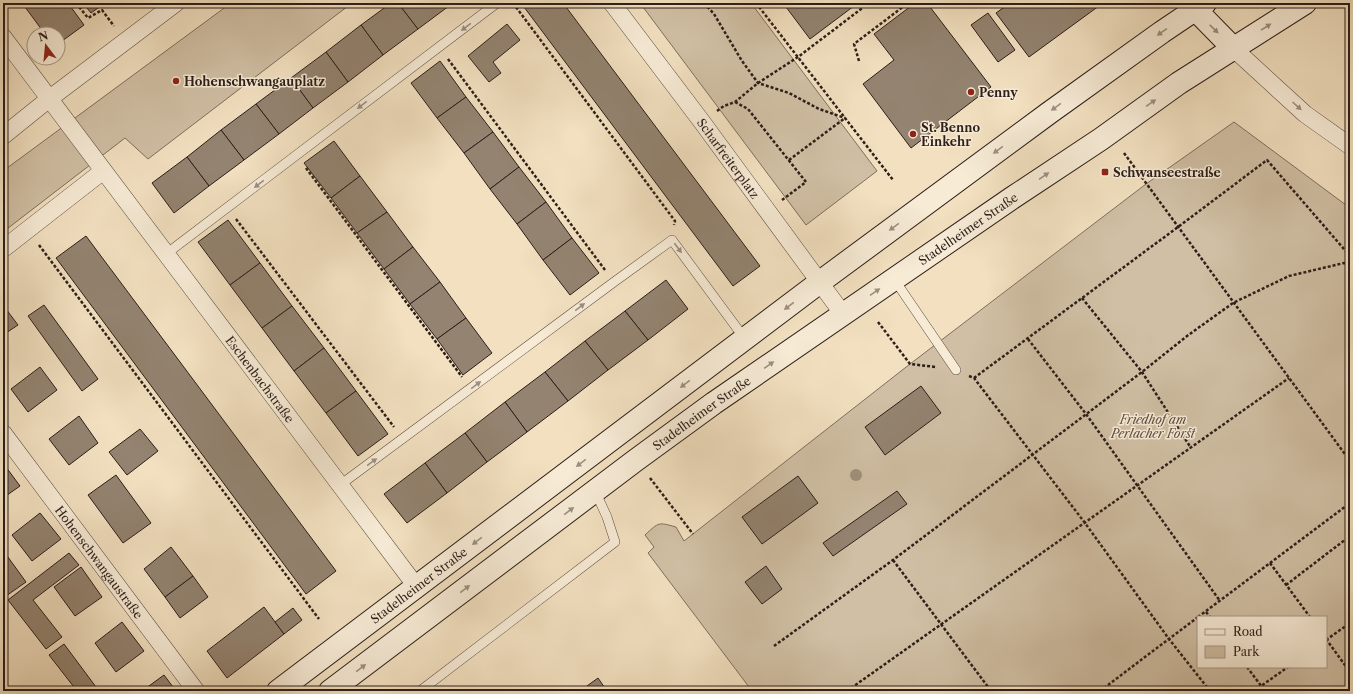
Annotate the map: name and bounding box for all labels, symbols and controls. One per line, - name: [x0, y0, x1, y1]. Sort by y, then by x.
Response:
- one-way arrow: [460, 22, 471, 31]
- one-way arrow: [1261, 23, 1271, 31]
- one-way arrow: [1209, 24, 1219, 33]
- north arrow: [26, 26, 66, 66]
- text: N: [37, 28, 50, 44]
- one-way arrow: [1157, 28, 1167, 36]
- place label: Hohenschwangauplatz: [184, 74, 325, 89]
- marker: Hohenschwangauplatz: [171, 76, 181, 86]
- place label: Penny: [979, 85, 1018, 100]
- marker: Penny: [966, 87, 976, 97]
- one-way arrow: [1146, 99, 1157, 107]
- one-way arrow: [357, 101, 368, 110]
- one-way arrow: [1292, 102, 1302, 111]
- one-way arrow: [1051, 103, 1062, 112]
- street label: Scharfreiterplatz: [694, 115, 763, 201]
- place label: St. Benno Einkehr: [921, 120, 980, 149]
- marker: St. Benno Einkehr: [908, 129, 918, 139]
- one-way arrow: [993, 146, 1004, 154]
- place label: Schwanseestraße: [1113, 165, 1221, 180]
- marker: Schwanseestraße: [1100, 167, 1110, 177]
- one-way arrow: [1039, 172, 1049, 180]
- one-way arrow: [253, 180, 264, 188]
- street label: Stadelheimer Straße: [915, 189, 1020, 268]
- one-way arrow: [888, 223, 899, 232]
- one-way arrow: [674, 242, 683, 253]
- one-way arrow: [870, 288, 880, 296]
- one-way arrow: [783, 302, 794, 310]
- one-way arrow: [575, 303, 585, 311]
- street label: Eschenbachstraße: [223, 333, 298, 426]
- one-way arrow: [764, 361, 774, 369]
- street label: Stadelheimer Straße: [649, 373, 754, 453]
- one-way arrow: [470, 380, 481, 389]
- one-way arrow: [680, 380, 690, 388]
- park label: Friedhof am Perlacher Forst: [1110, 412, 1196, 441]
- one-way arrow: [366, 458, 377, 466]
- one-way arrow: [576, 458, 587, 467]
- street label: Hohenschwangaustraße: [52, 502, 147, 622]
- one-way arrow: [563, 507, 574, 515]
- one-way arrow: [472, 537, 483, 545]
- street label: Stadelheimer Straße: [367, 544, 470, 626]
- one-way arrow: [459, 585, 470, 593]
- legend: [1197, 616, 1327, 668]
- text: Road: [1233, 624, 1263, 639]
- text: Park: [1233, 644, 1260, 659]
- one-way arrow: [356, 664, 366, 672]

